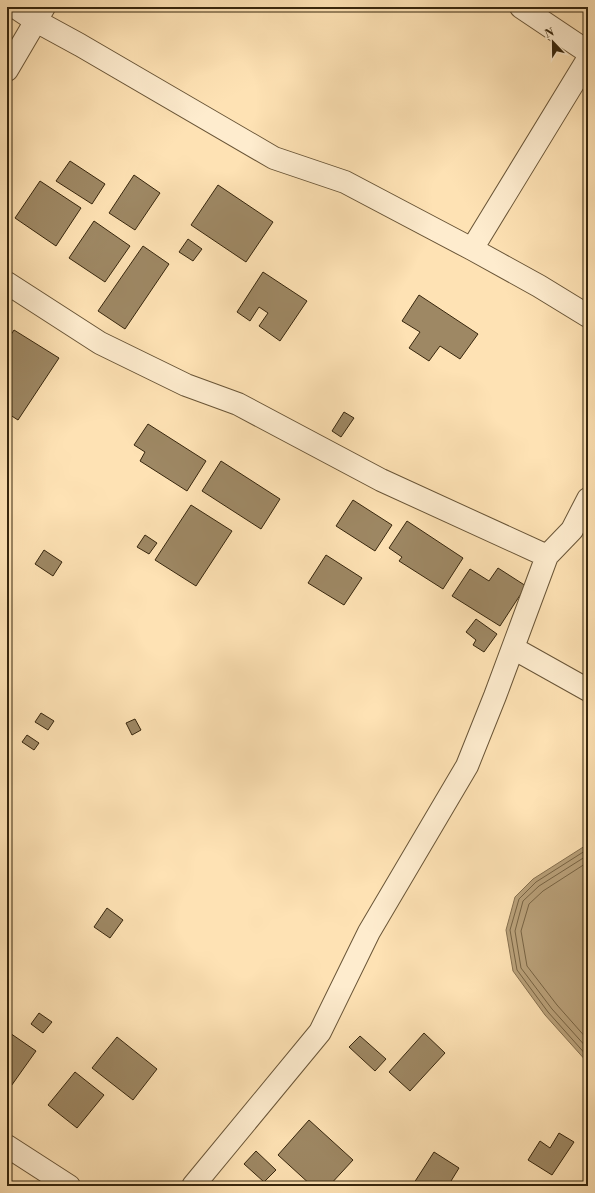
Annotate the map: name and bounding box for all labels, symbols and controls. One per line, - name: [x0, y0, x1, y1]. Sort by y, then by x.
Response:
- north arrow: [533, 22, 573, 62]
- text: N: [543, 25, 557, 42]

